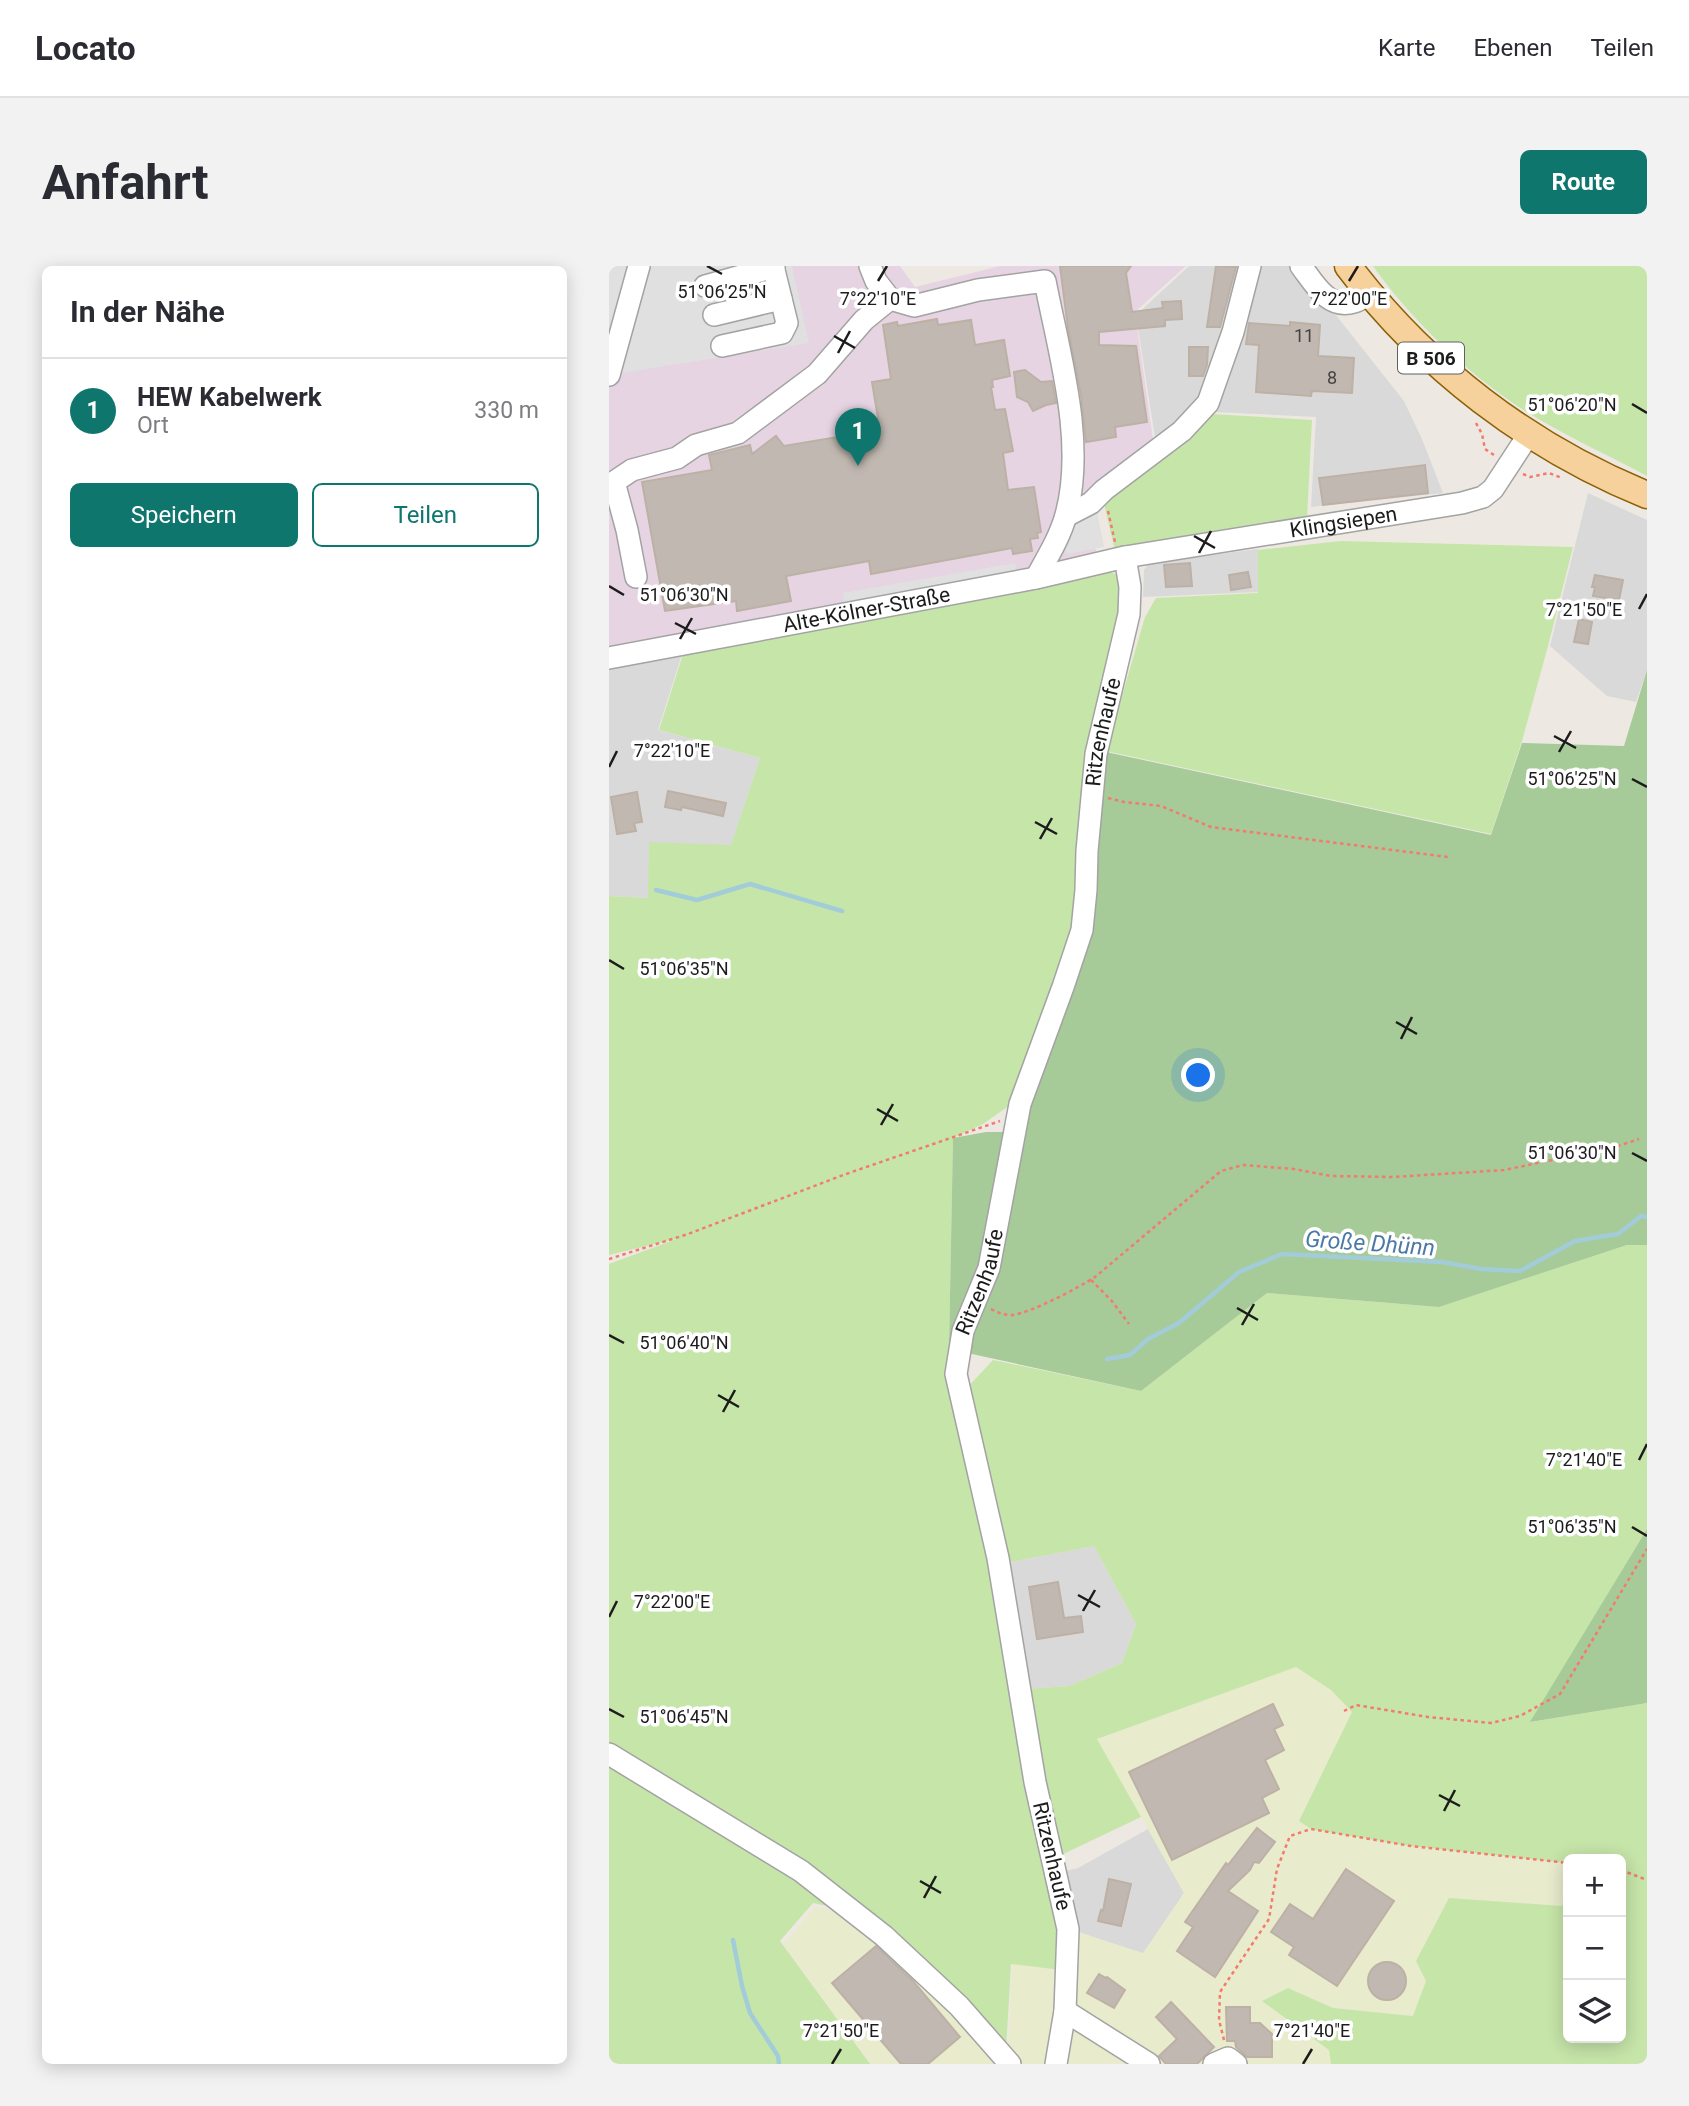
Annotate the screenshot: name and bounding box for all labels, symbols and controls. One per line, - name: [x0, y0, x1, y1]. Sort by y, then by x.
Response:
- text: Locato: [35, 29, 136, 68]
- text: Karte: [1378, 34, 1435, 62]
- text: Ebenen: [1473, 34, 1552, 62]
- text: Teilen: [1590, 34, 1654, 62]
- button: Route: [1520, 150, 1647, 214]
- text: Anfahrt: [42, 154, 209, 211]
- text: 51°06'25"N: [677, 281, 767, 302]
- text: 7°22'10"E: [840, 288, 916, 309]
- text: 7°22'00"E: [1311, 288, 1387, 309]
- text: In der Nähe: [70, 294, 225, 329]
- house number: 11: [1294, 325, 1314, 346]
- road number: B 506: [1398, 342, 1464, 374]
- house number: 8: [1327, 367, 1337, 388]
- text: HEW Kabelwerk: [137, 382, 322, 412]
- text: 51°06'20"N: [1527, 394, 1617, 415]
- text: 1: [86, 397, 100, 424]
- text: 330 m: [474, 397, 539, 424]
- pin: 1: [835, 408, 881, 466]
- text: Ort: [137, 412, 169, 439]
- button: Speichern: [70, 483, 298, 547]
- button: Teilen: [312, 483, 539, 547]
- street label: Klingsiepen: [1288, 502, 1399, 542]
- street label: Alte-Kölner-Straße: [781, 582, 952, 637]
- text: 51°06'30"N: [639, 584, 729, 605]
- text: 7°21'50"E: [1546, 599, 1622, 620]
- street label: Ritzenhaufe: [1081, 675, 1126, 788]
- text: 7°22'10"E: [634, 740, 710, 761]
- text: 51°06'25"N: [1527, 768, 1617, 789]
- text: 51°06'35"N: [639, 958, 729, 979]
- your location: [1181, 1058, 1215, 1092]
- text: 51°06'30"N: [1527, 1142, 1617, 1163]
- water label: Große Dhünn: [1304, 1226, 1436, 1261]
- street label: Ritzenhaufe: [951, 1227, 1008, 1339]
- text: 51°06'40"N: [639, 1332, 729, 1353]
- text: 7°21'40"E: [1546, 1449, 1622, 1470]
- text: 51°06'35"N: [1527, 1516, 1617, 1537]
- text: 7°22'00"E: [634, 1591, 710, 1612]
- text: 51°06'45"N: [639, 1706, 729, 1727]
- street label: Ritzenhaufe: [1028, 1799, 1076, 1913]
- map controls: [1563, 1854, 1626, 2043]
- button: +: [1563, 1854, 1626, 1917]
- button: −: [1563, 1917, 1626, 1980]
- button: layers: [1563, 1980, 1626, 2043]
- text: 7°21'50"E: [803, 2020, 879, 2041]
- text: 7°21'40"E: [1274, 2020, 1350, 2041]

